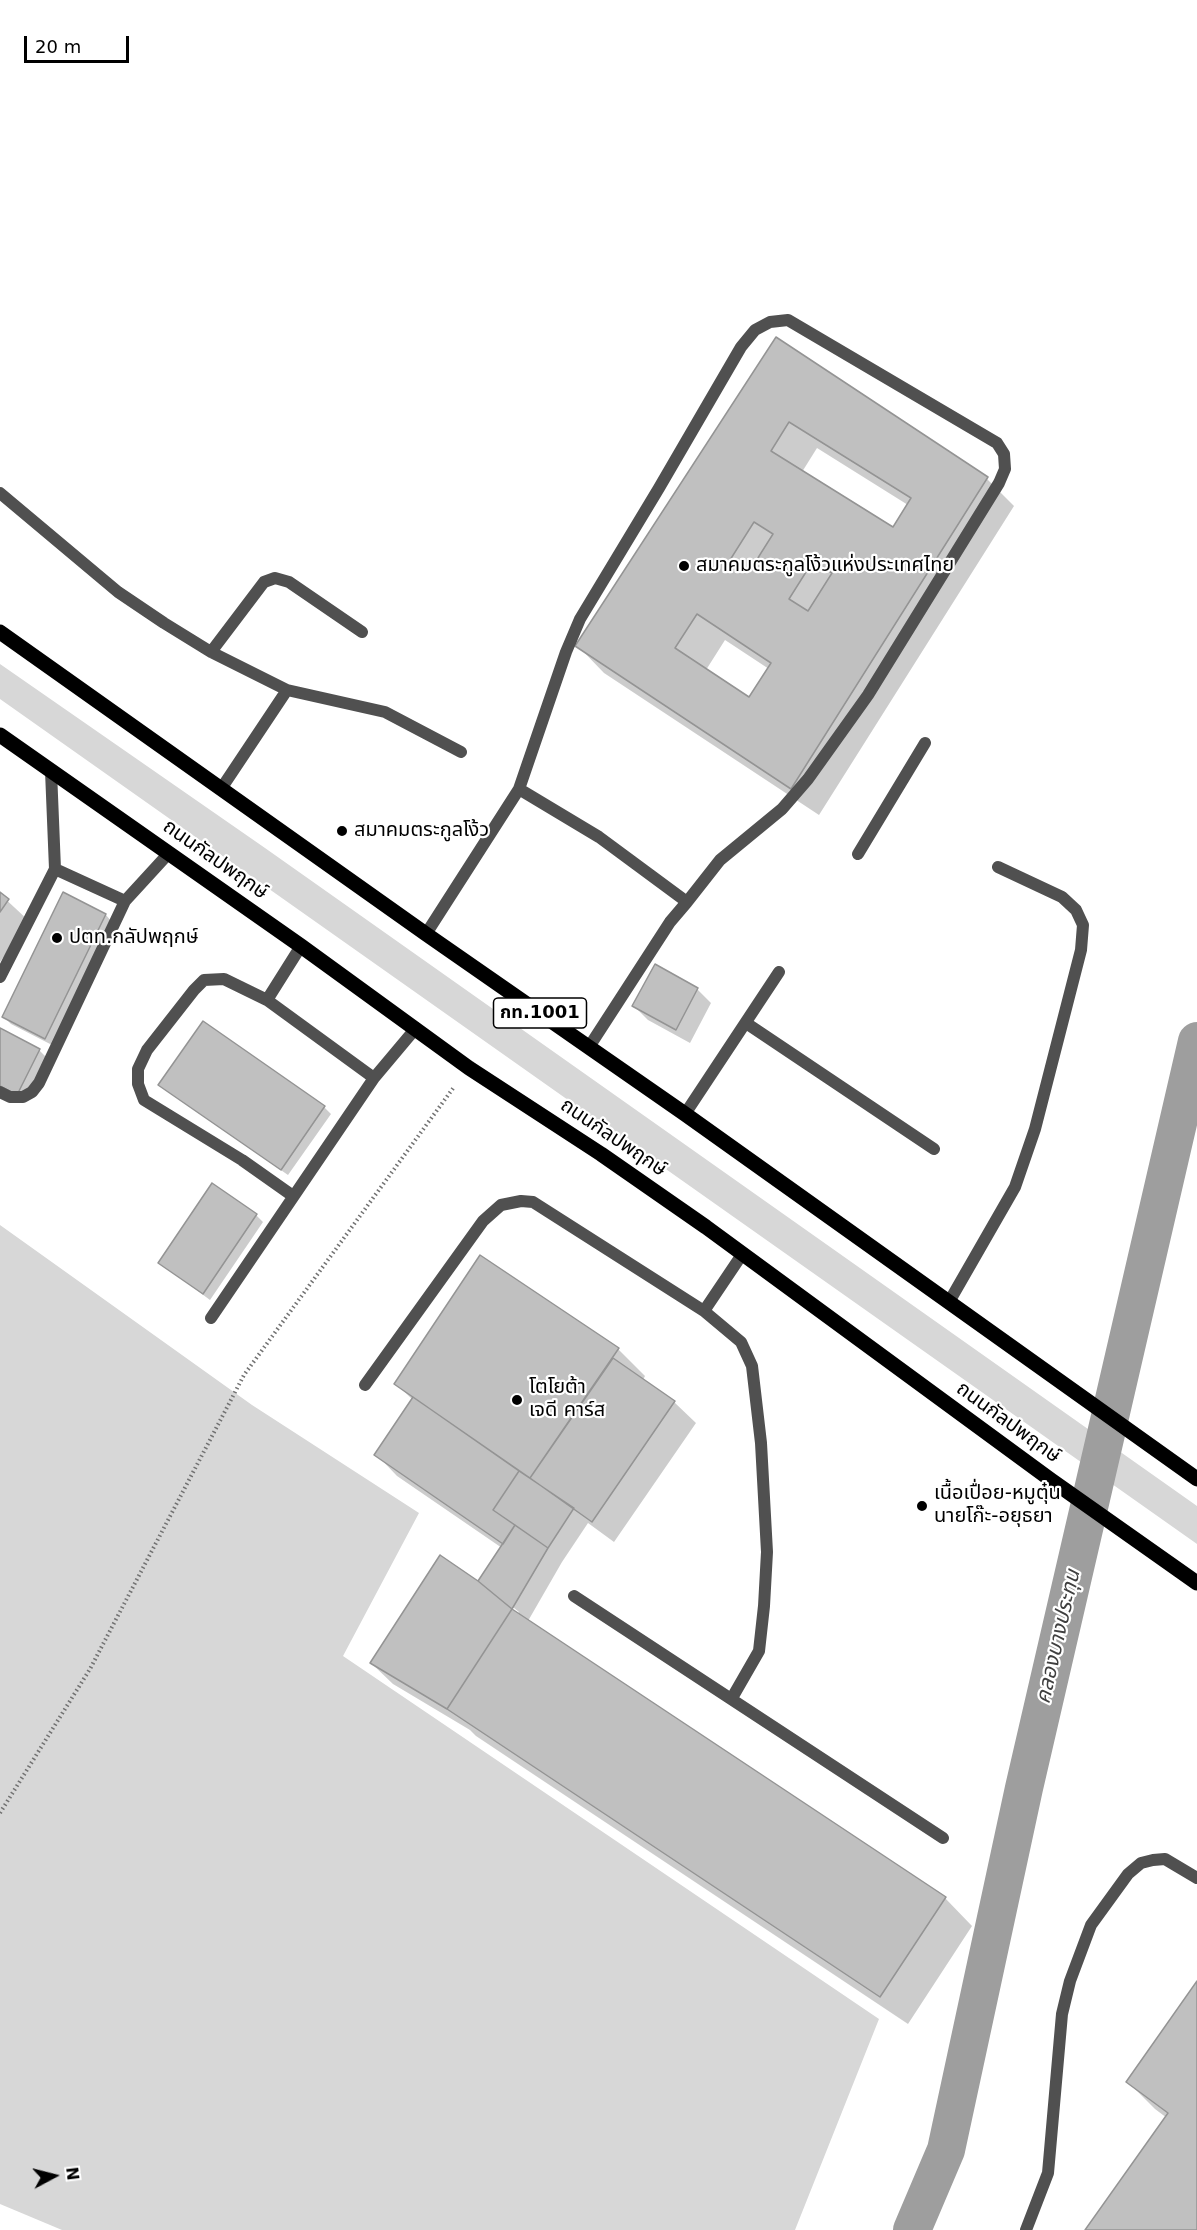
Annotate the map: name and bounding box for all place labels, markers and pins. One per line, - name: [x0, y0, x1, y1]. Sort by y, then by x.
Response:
- place label: สมาคมตระกูลโง้วแห่งประเทศไทย: [696, 554, 954, 578]
- marker: สมาคมตระกูลโง้วแห่งประเทศไทย: [677, 559, 691, 573]
- place label: สมาคมตระกูลโง้ว: [354, 819, 489, 843]
- marker: สมาคมตระกูลโง้ว: [335, 824, 349, 838]
- place label: ปตท.กลัปพฤกษ์: [69, 926, 199, 950]
- marker: ปตท.กลัปพฤกษ์: [50, 931, 64, 945]
- place label: โตโยต้า เจดี คาร์ส: [529, 1376, 605, 1423]
- marker: โตโยต้า เจดี คาร์ส: [510, 1393, 524, 1407]
- place label: เนื้อเปื่อย-หมูตุ๋น นายโก๊ะ-อยุธยา: [934, 1482, 1061, 1529]
- marker: เนื้อเปื่อย-หมูตุ๋น นายโก๊ะ-อยุธยา: [915, 1499, 929, 1513]

